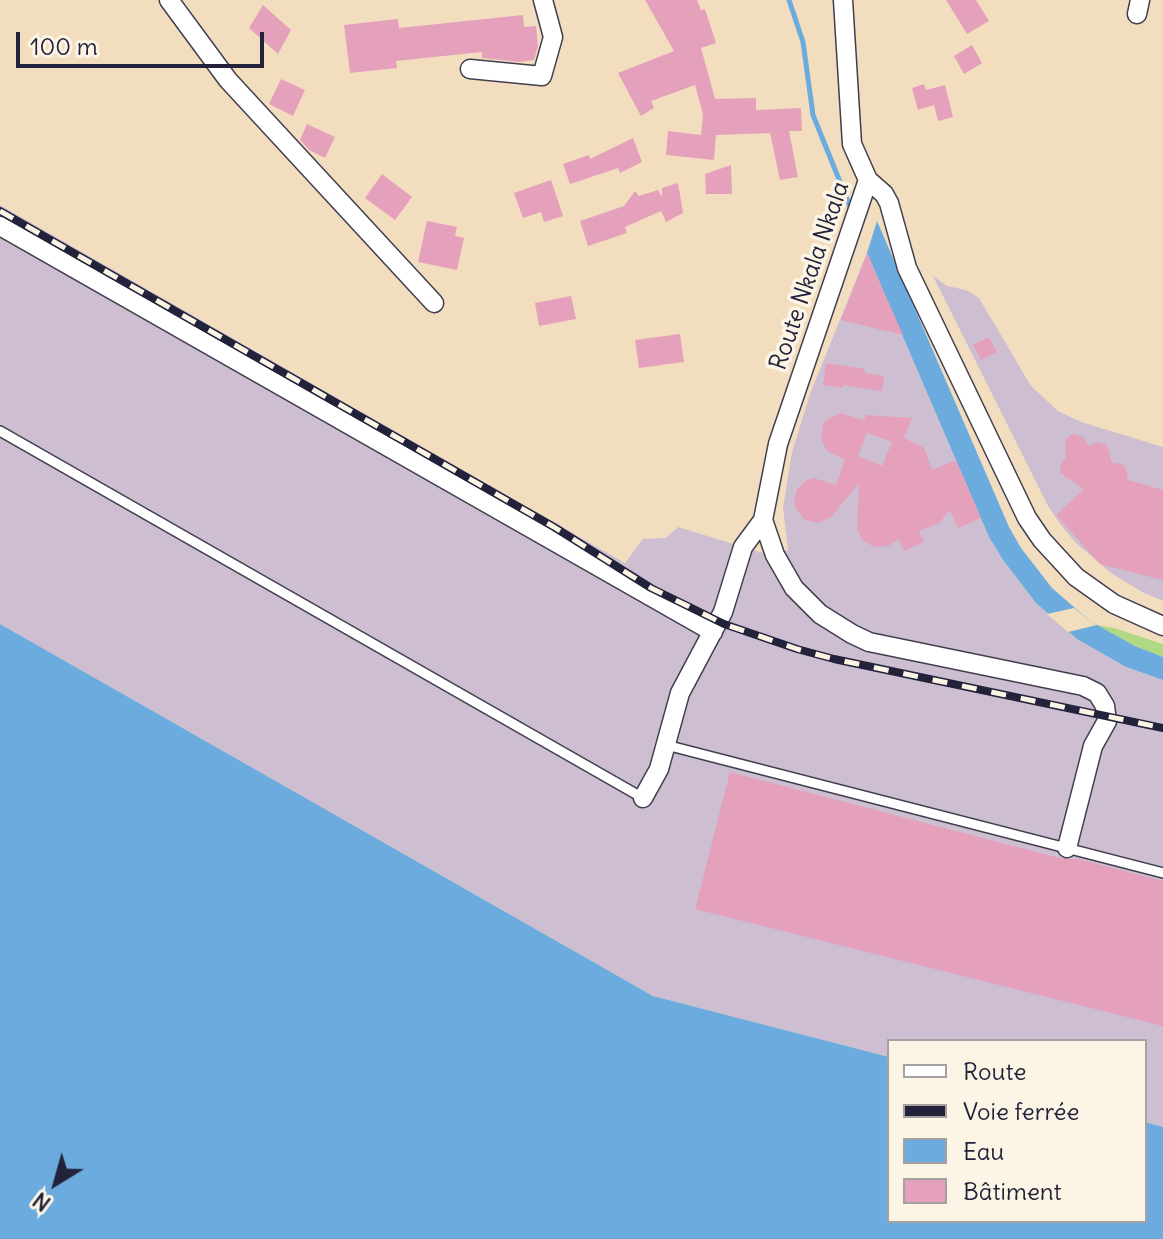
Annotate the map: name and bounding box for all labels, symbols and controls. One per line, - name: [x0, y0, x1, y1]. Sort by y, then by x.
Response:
- scale bar: [20, 16, 268, 66]
- text: 100 m: [30, 31, 98, 61]
- street label: Route Nkala Nkala: [764, 178, 856, 374]
- legend: [887, 1039, 1147, 1223]
- text: Route: [963, 1056, 1026, 1086]
- text: Voie ferrée: [963, 1096, 1080, 1126]
- text: Eau: [963, 1136, 1004, 1166]
- north arrow: [16, 1143, 96, 1223]
- text: Bâtiment: [963, 1176, 1062, 1206]
- text: N: [27, 1186, 56, 1218]

